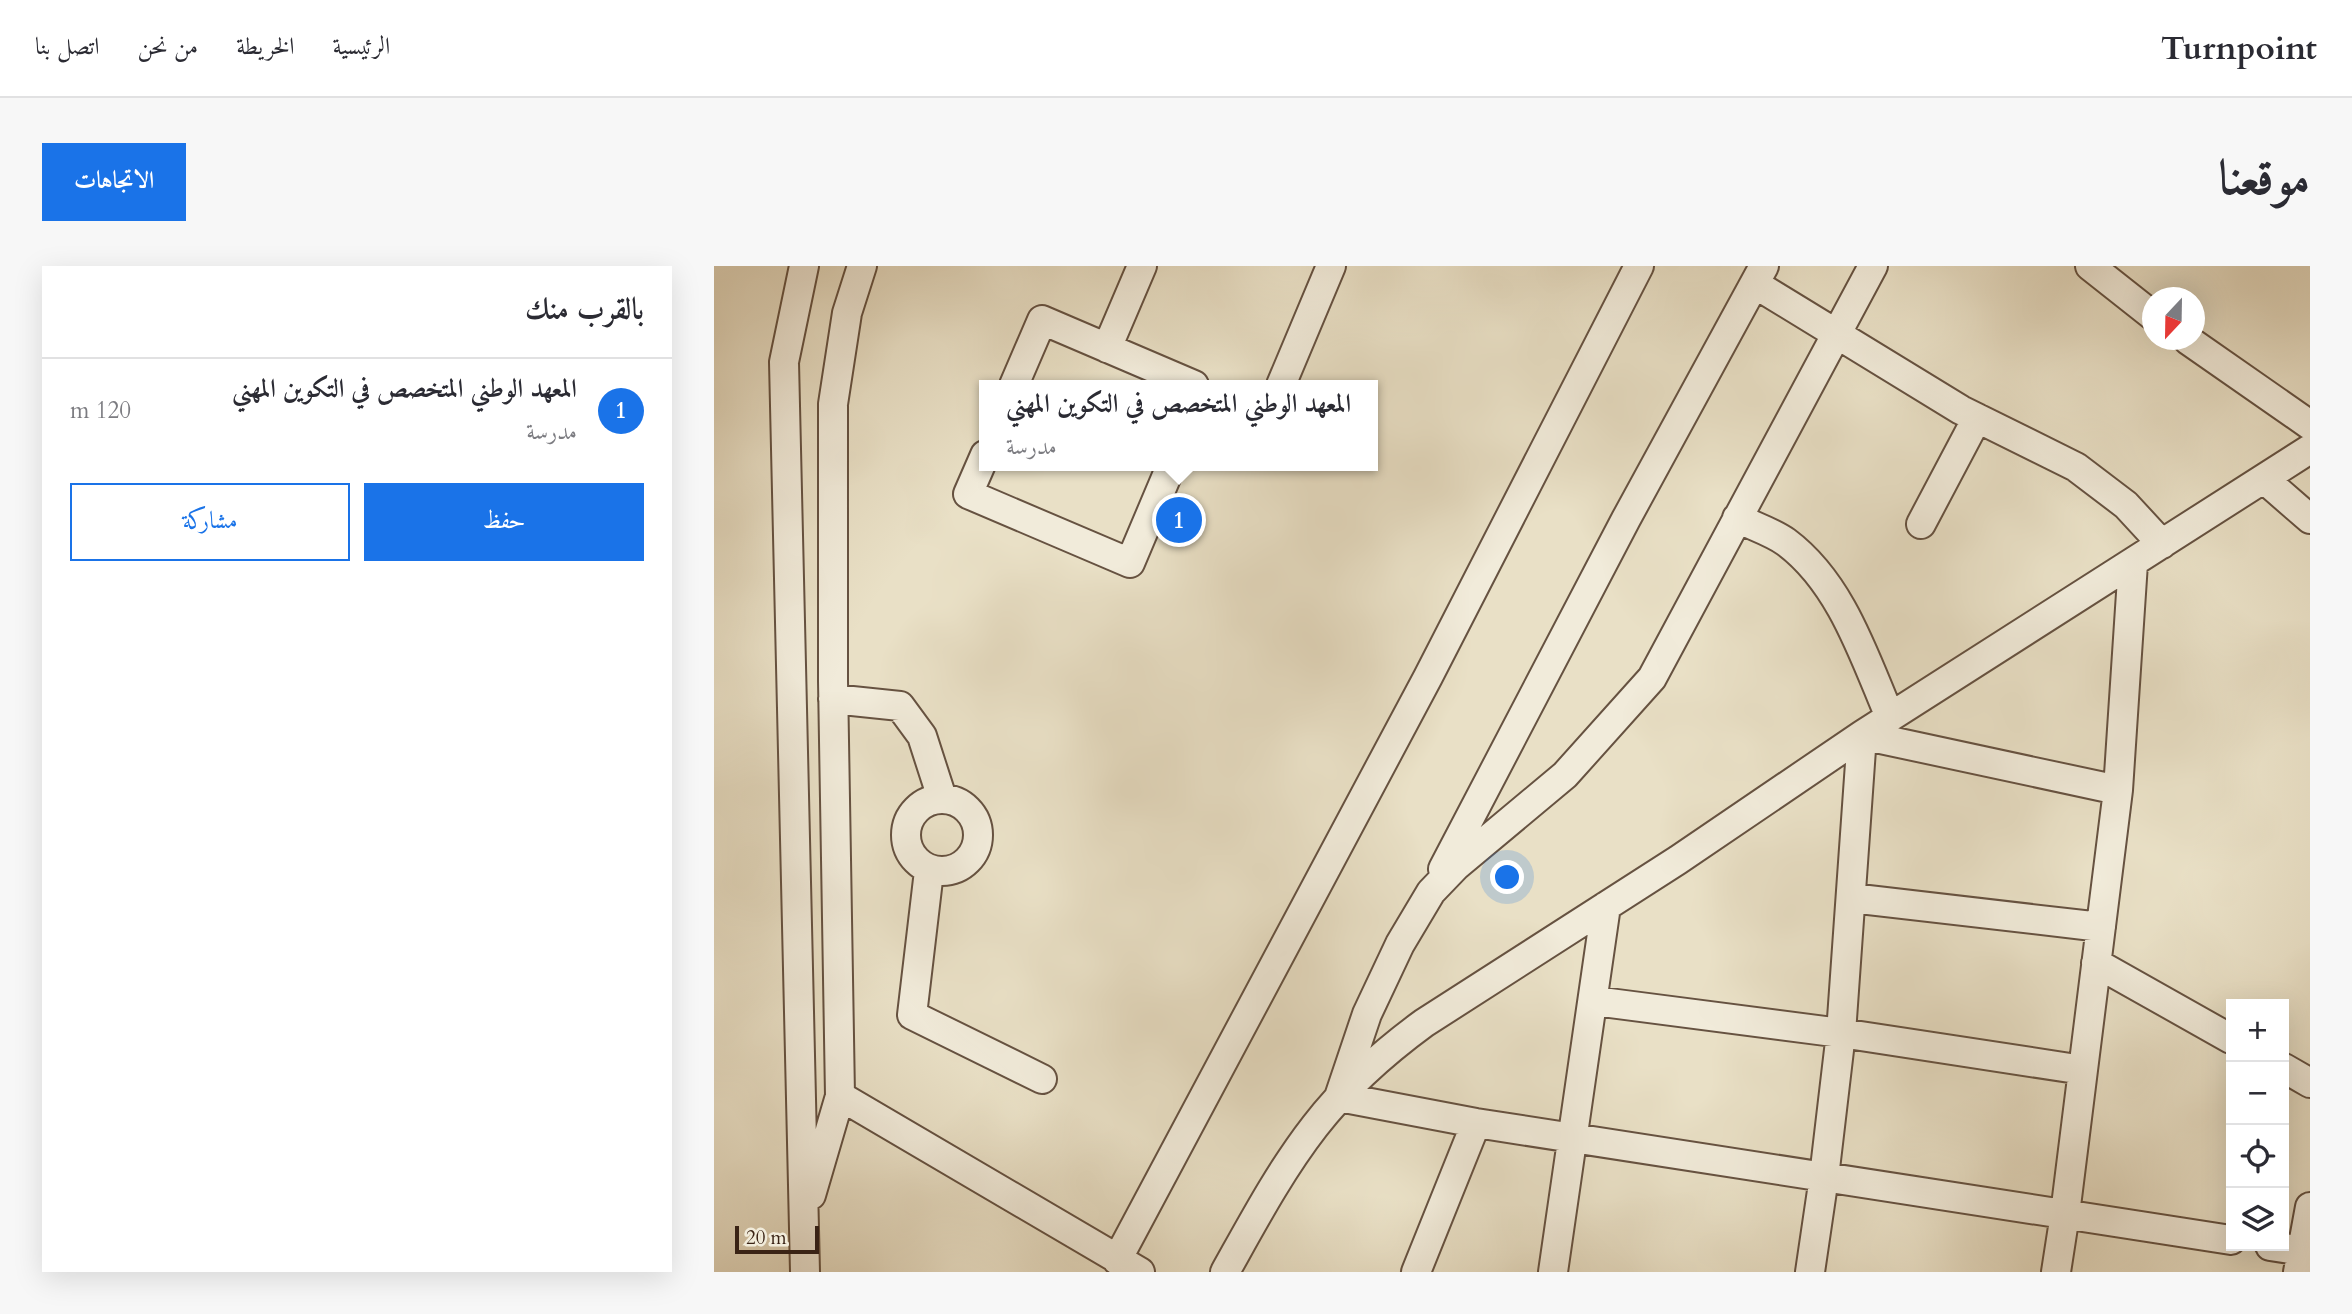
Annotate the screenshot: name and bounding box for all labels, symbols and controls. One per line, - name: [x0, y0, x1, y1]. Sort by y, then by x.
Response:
- text: Turnpoint: [2161, 26, 2317, 71]
- text: اتصل بنا: [35, 30, 99, 63]
- text: من نحن: [137, 30, 198, 63]
- text: الخريطة: [236, 30, 295, 63]
- text: الرئيسية: [333, 30, 390, 63]
- button: الاتجاهات: [42, 143, 186, 221]
- text: موقعنا: [2218, 145, 2310, 212]
- north arrow: [2142, 287, 2205, 350]
- text: بالقرب منك: [525, 289, 644, 330]
- text: المعهد الوطني المتخصص في التكوين المهني: [232, 371, 577, 406]
- popup: [979, 380, 1378, 471]
- text: المعهد الوطني المتخصص في التكوين المهني: [1006, 386, 1351, 421]
- text: 120 m: [70, 395, 131, 426]
- text: 1: [615, 395, 627, 426]
- text: مدرسة: [526, 416, 577, 447]
- text: مدرسة: [1006, 431, 1057, 462]
- button: مشاركة: [70, 483, 350, 561]
- button: حفظ: [364, 483, 644, 561]
- pin: 1: [1156, 494, 1202, 546]
- your location: [1490, 860, 1524, 894]
- map controls: [2226, 999, 2289, 1251]
- button: +: [2226, 999, 2289, 1062]
- button: −: [2226, 1062, 2289, 1125]
- button: locate: [2226, 1125, 2289, 1188]
- button: layers: [2226, 1188, 2289, 1251]
- scale bar: [735, 1223, 819, 1255]
- text: 20 m: [746, 1225, 787, 1251]

